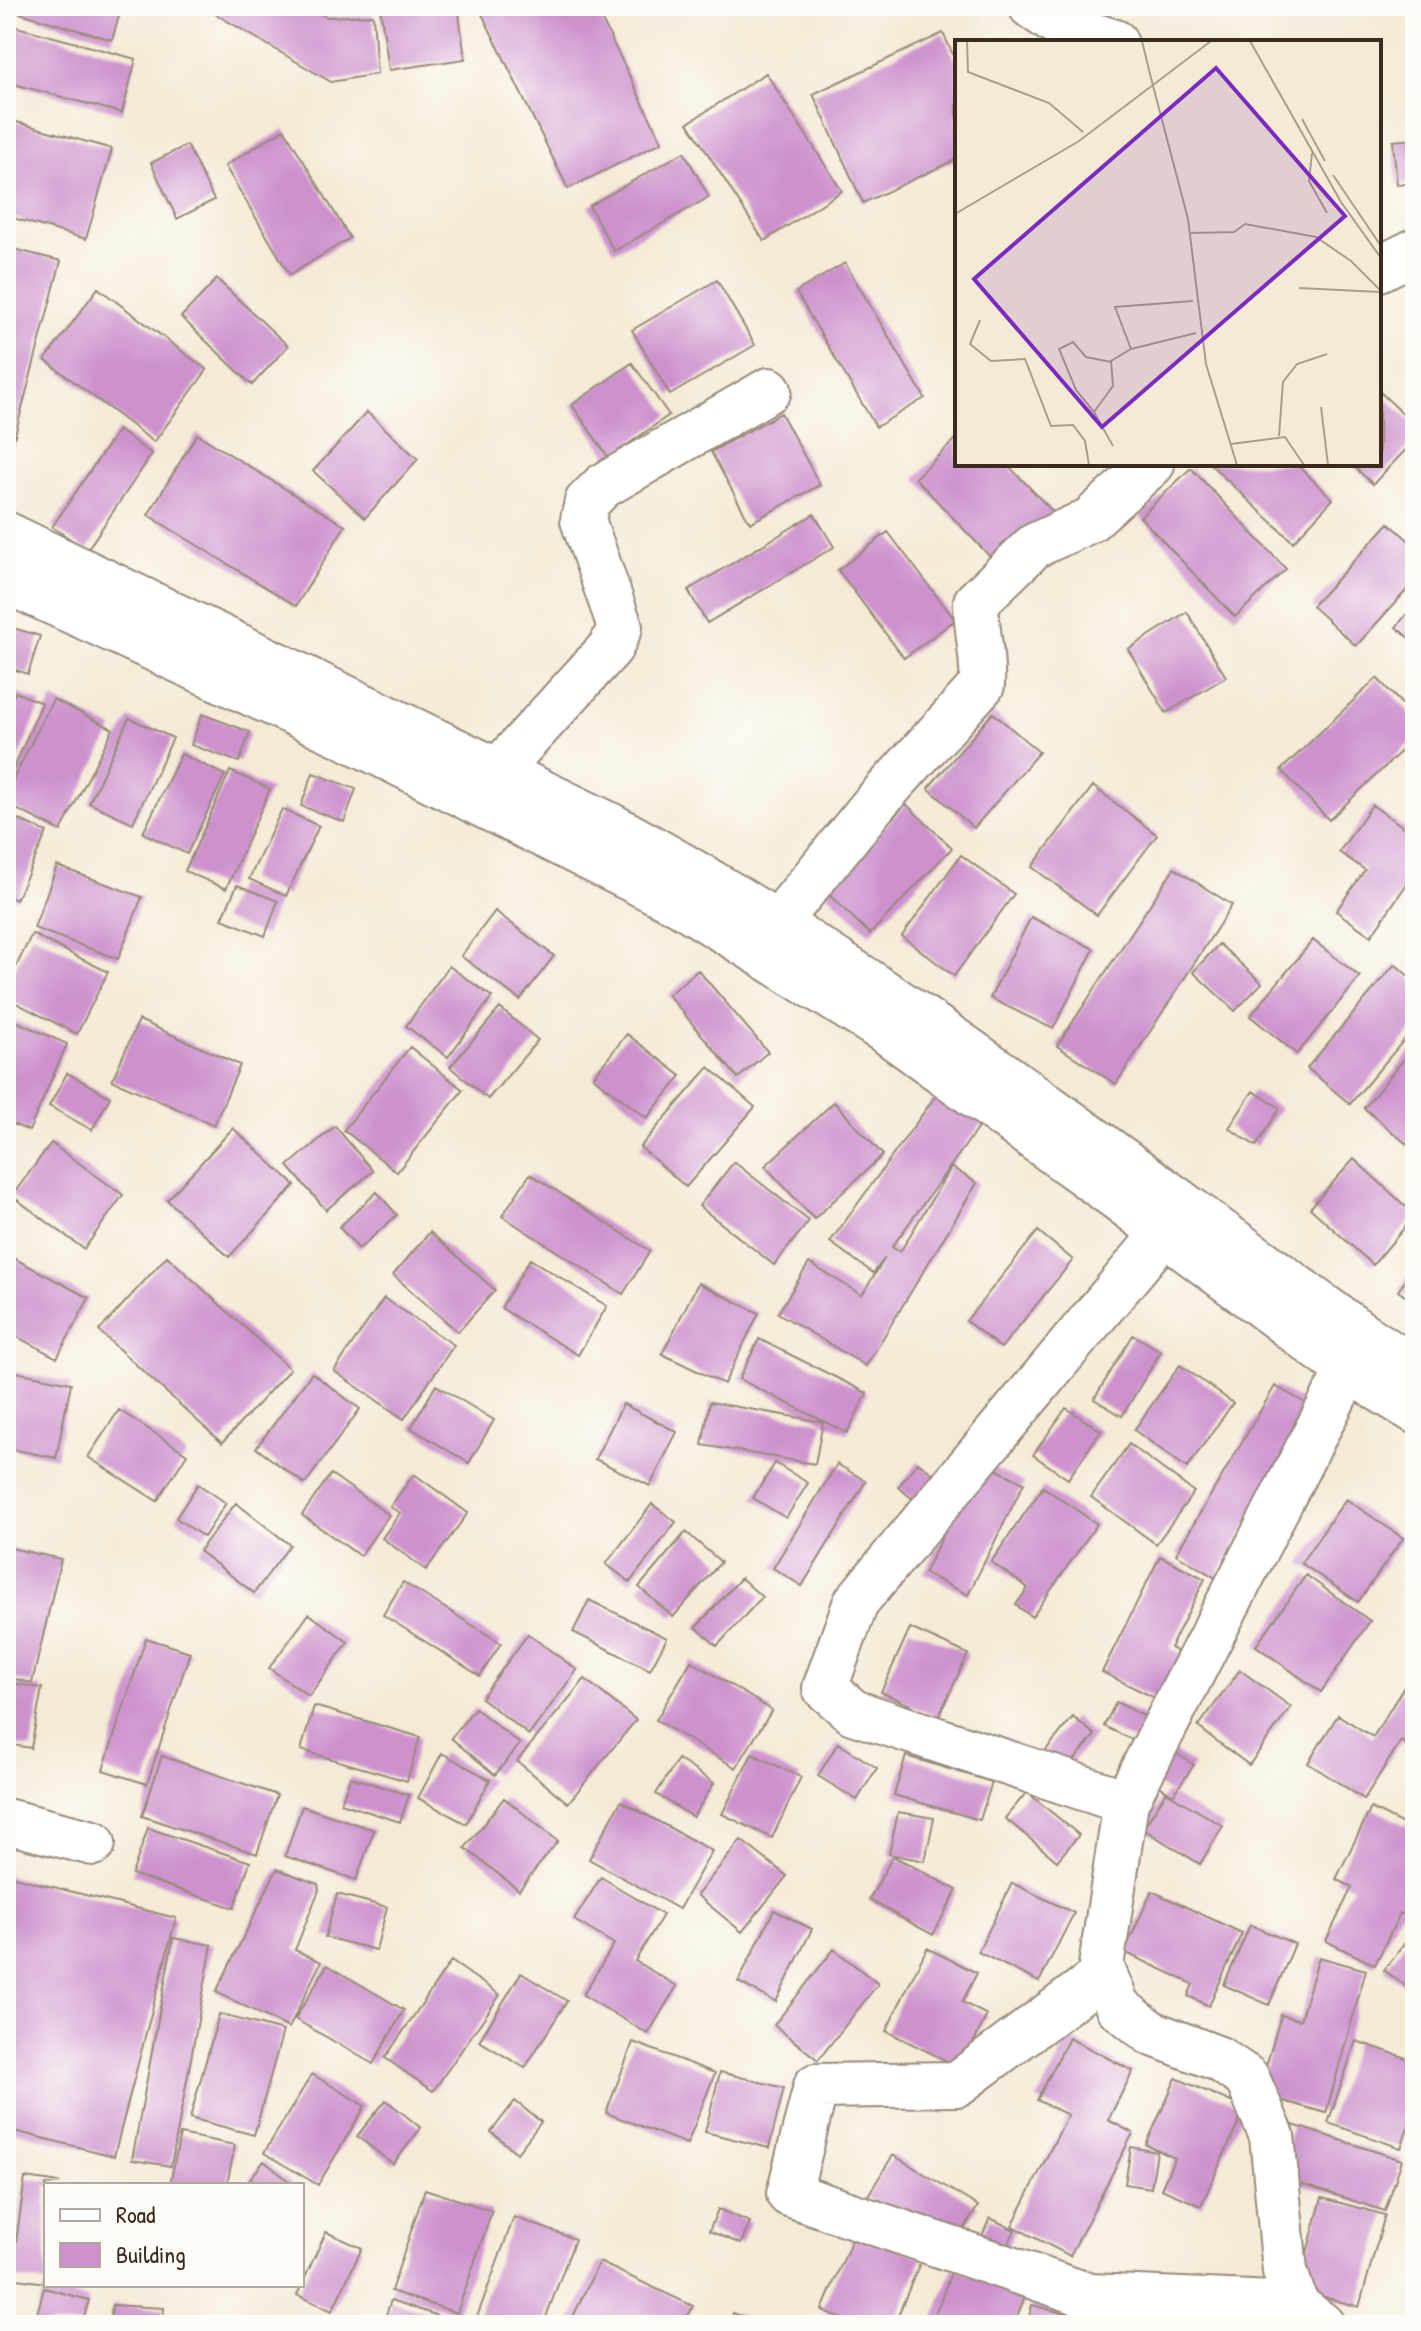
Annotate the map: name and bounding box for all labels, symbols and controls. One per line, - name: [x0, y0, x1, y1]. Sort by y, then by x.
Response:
- inset map: [955, 40, 1381, 466]
- legend: [44, 2183, 304, 2287]
- text: Road: [116, 2198, 155, 2230]
- text: Building: [116, 2238, 186, 2270]

